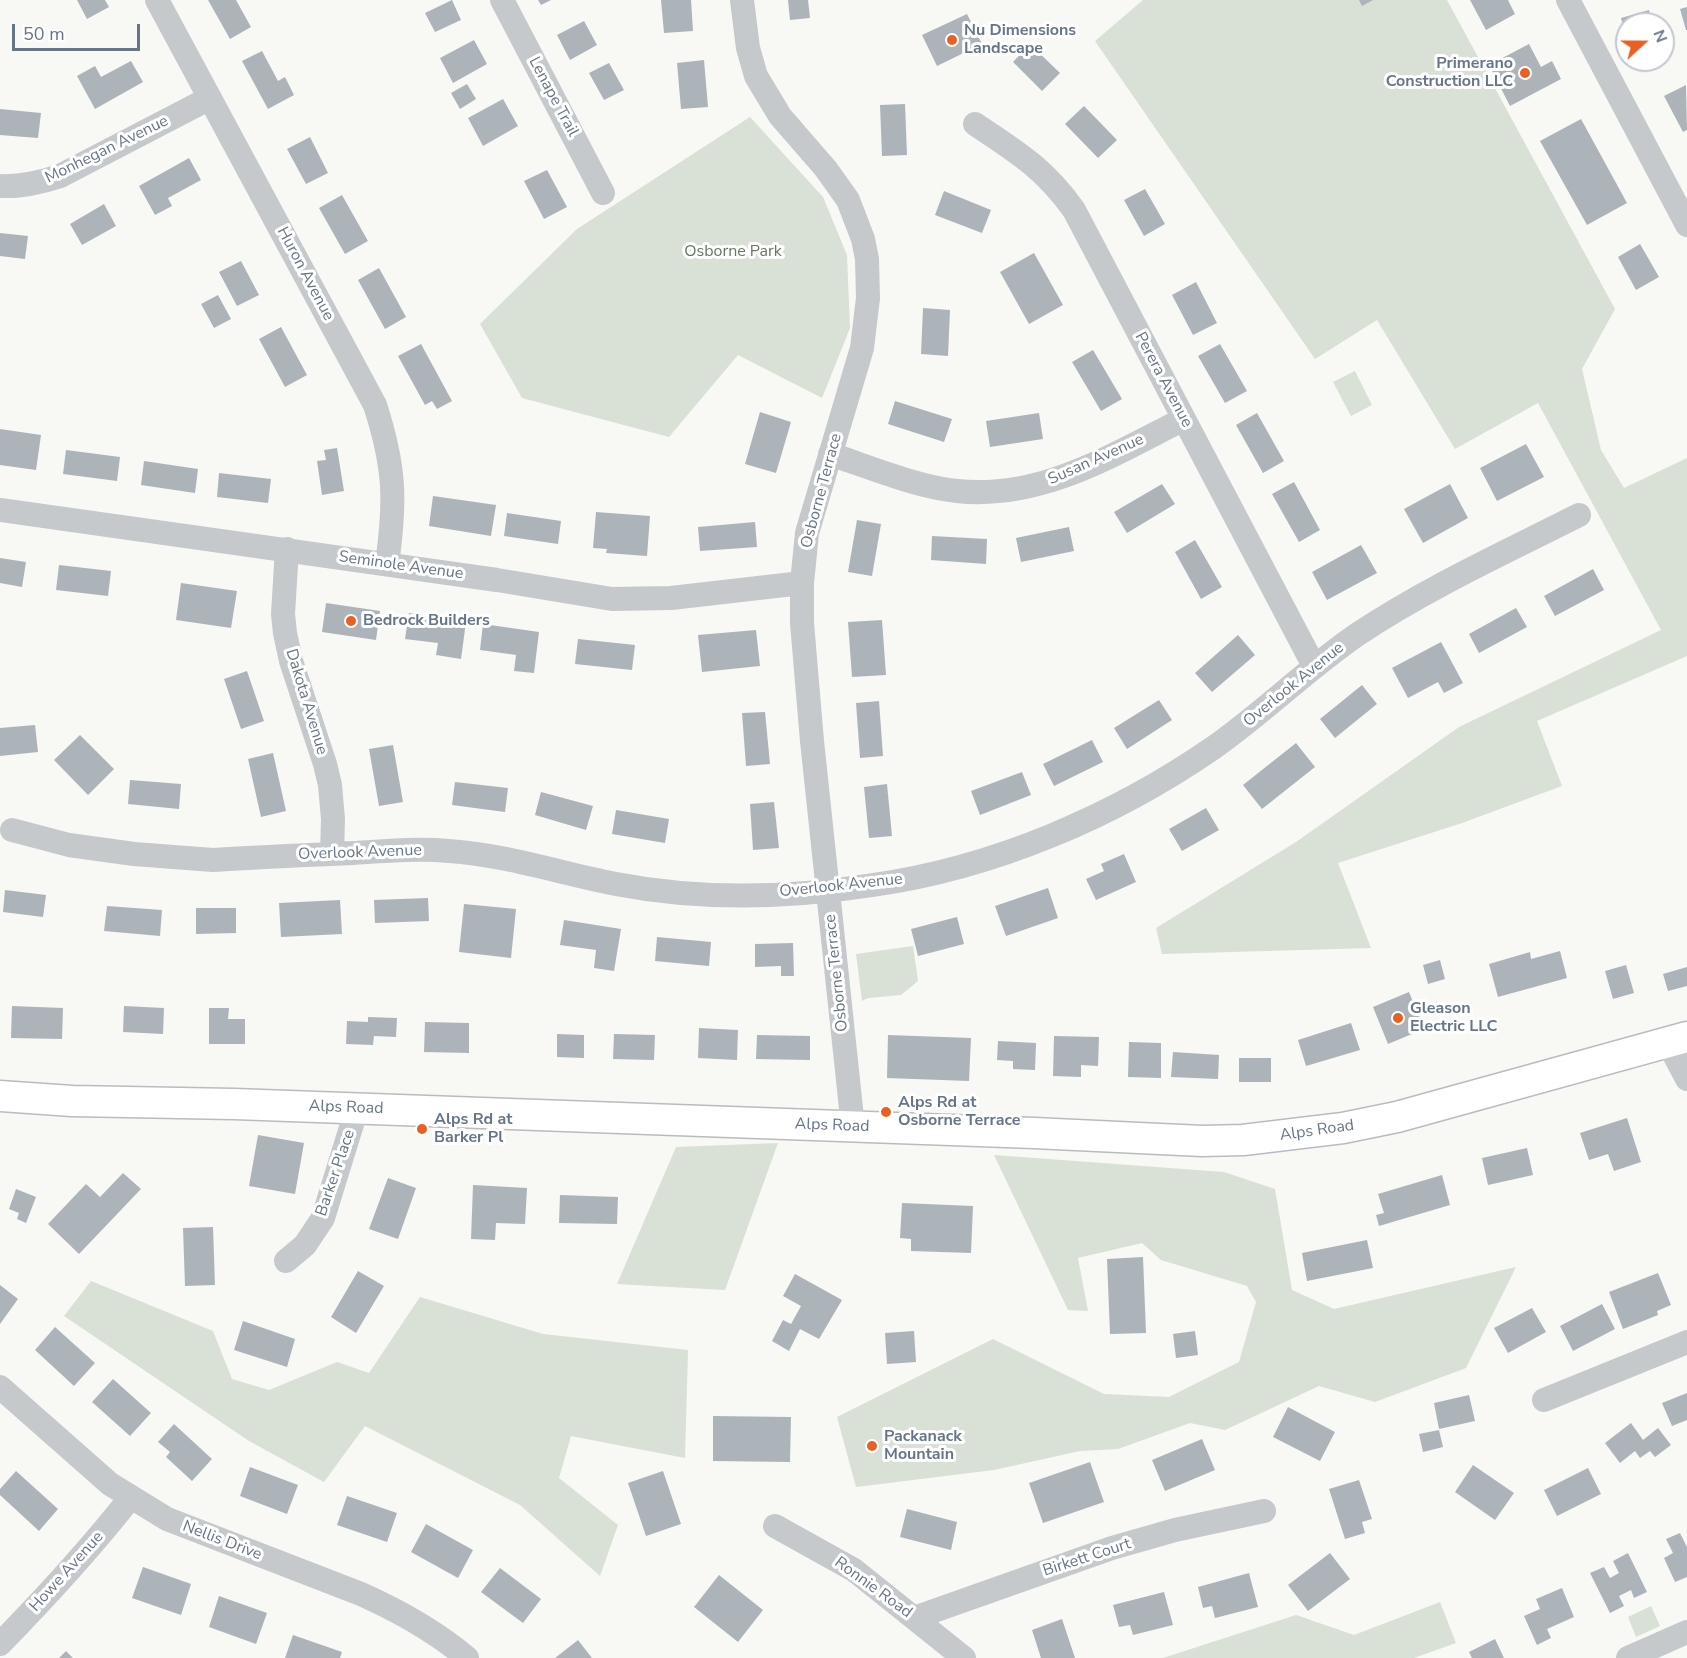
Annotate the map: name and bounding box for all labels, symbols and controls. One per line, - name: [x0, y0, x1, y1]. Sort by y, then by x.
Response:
- scale bar: [15, 12, 142, 50]
- north arrow: [1615, 12, 1675, 72]
- place label: Nu Dimensions Landscape: [964, 21, 1076, 59]
- text: 50 m: [23, 22, 65, 46]
- text: N: [1648, 27, 1672, 46]
- marker: Nu Dimensions Landscape: [945, 33, 959, 47]
- street label: Lenape Trail: [524, 54, 582, 140]
- place label: Primerano Construction LLC: [1386, 54, 1513, 92]
- marker: Primerano Construction LLC: [1518, 66, 1532, 80]
- street label: Monhegan Avenue: [42, 112, 172, 188]
- street label: Huron Avenue: [272, 224, 338, 324]
- park label: Osborne Park: [684, 242, 782, 262]
- street label: Perera Avenue: [1130, 329, 1196, 431]
- street label: Susan Avenue: [1045, 430, 1147, 490]
- street label: Osborne Terrace: [797, 431, 847, 551]
- street label: Seminole Avenue: [338, 548, 464, 584]
- place label: Bedrock Builders: [363, 611, 490, 631]
- marker: Bedrock Builders: [344, 614, 358, 628]
- street label: Overlook Avenue: [1240, 639, 1348, 731]
- street label: Dakota Avenue: [281, 647, 331, 757]
- street label: Overlook Avenue: [298, 841, 422, 865]
- street label: Overlook Avenue: [779, 870, 903, 902]
- street label: Osborne Terrace: [821, 913, 853, 1033]
- place label: Gleason Electric LLC: [1410, 999, 1497, 1037]
- marker: Gleason Electric LLC: [1391, 1011, 1405, 1025]
- place label: Alps Rd at Osborne Terrace: [898, 1093, 1020, 1131]
- street label: Alps Road: [308, 1097, 384, 1119]
- marker: Alps Rd at Osborne Terrace: [879, 1105, 893, 1119]
- place label: Alps Rd at Barker Pl: [434, 1110, 512, 1148]
- street label: Alps Road: [794, 1115, 870, 1137]
- street label: Alps Road: [1279, 1116, 1355, 1146]
- marker: Alps Rd at Barker Pl: [415, 1122, 429, 1136]
- street label: Barker Place: [312, 1127, 360, 1219]
- place label: Packanack Mountain: [884, 1427, 962, 1465]
- marker: Packanack Mountain: [865, 1439, 879, 1453]
- street label: Nellis Drive: [180, 1517, 264, 1565]
- street label: Howe Avenue: [26, 1528, 108, 1616]
- street label: Birkett Court: [1041, 1535, 1133, 1581]
- street label: Ronnie Road: [830, 1553, 916, 1623]

